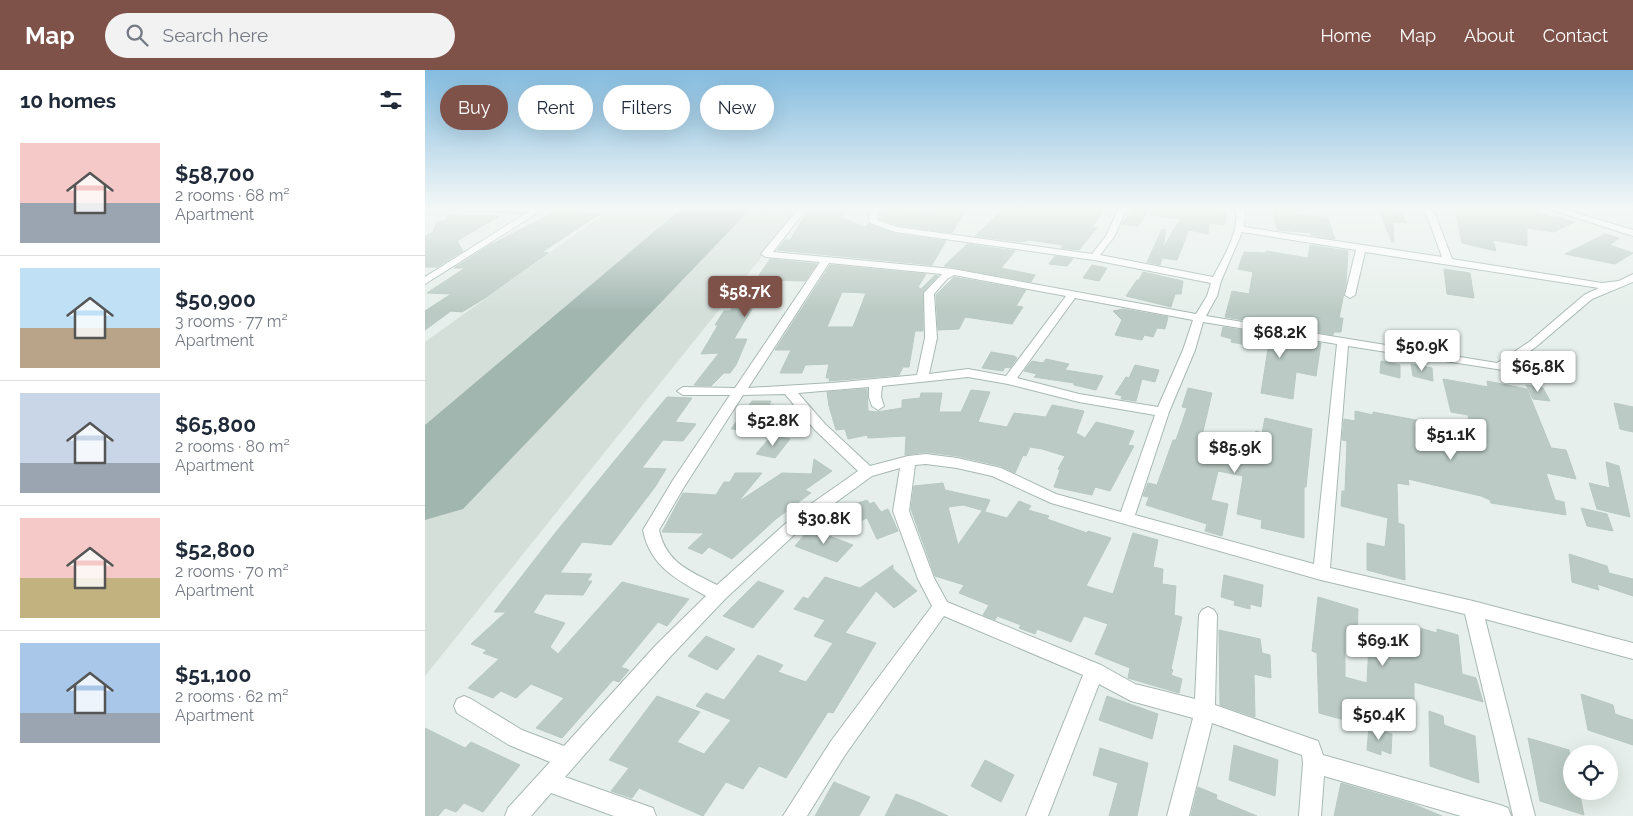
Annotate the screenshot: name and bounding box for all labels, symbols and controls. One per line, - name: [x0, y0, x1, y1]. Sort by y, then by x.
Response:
- search box: [105, 13, 455, 58]
- text: Map: [25, 21, 75, 50]
- icon: search: [123, 21, 151, 49]
- text: Search here: [163, 24, 268, 46]
- text: Home: [1320, 25, 1371, 46]
- text: Map: [1399, 25, 1436, 46]
- text: About: [1464, 25, 1515, 46]
- text: Contact: [1543, 25, 1608, 46]
- chip: Buy: [440, 85, 508, 130]
- chip: Rent: [518, 85, 593, 130]
- chip: Filters: [603, 85, 690, 130]
- chip: New: [700, 85, 774, 130]
- icon: filters: [377, 86, 405, 114]
- text: 10 homes: [20, 88, 116, 113]
- text: $58,700: [175, 161, 255, 186]
- icon: home: [60, 163, 120, 223]
- text: 2 rooms · 68 m²: [175, 186, 290, 205]
- text: Apartment: [175, 205, 254, 224]
- pin: $58.7K: [704, 276, 786, 318]
- text: $58.7K: [719, 282, 771, 301]
- text: $50,900: [175, 287, 256, 312]
- icon: home: [60, 288, 120, 348]
- text: 3 rooms · 77 m²: [175, 312, 288, 331]
- pin: $68.2K: [1239, 316, 1321, 359]
- text: $68.2K: [1254, 323, 1306, 342]
- pin: $50.9K: [1381, 330, 1463, 372]
- text: Apartment: [175, 331, 254, 350]
- text: $50.9K: [1396, 336, 1448, 355]
- pin: $65.8K: [1497, 350, 1579, 393]
- text: $65.8K: [1512, 357, 1564, 376]
- pin: $52.8K: [732, 404, 814, 447]
- text: $52.8K: [747, 411, 799, 430]
- text: $65,800: [175, 412, 256, 437]
- icon: home: [60, 413, 120, 473]
- pin: $51.1K: [1410, 418, 1492, 461]
- text: $51.1K: [1426, 425, 1476, 444]
- pin: $85.9K: [1194, 432, 1276, 474]
- text: 2 rooms · 80 m²: [175, 437, 290, 456]
- text: $85.9K: [1209, 438, 1261, 457]
- text: Apartment: [175, 456, 254, 475]
- pin: $30.8K: [783, 502, 865, 545]
- text: $30.8K: [798, 509, 850, 528]
- text: $52,800: [175, 537, 255, 562]
- icon: home: [60, 538, 120, 598]
- text: 2 rooms · 70 m²: [175, 562, 289, 581]
- text: Apartment: [175, 581, 254, 600]
- pin: $69.1K: [1342, 624, 1424, 667]
- text: $69.1K: [1357, 631, 1409, 650]
- text: $51,100: [175, 662, 251, 687]
- icon: home: [60, 663, 120, 723]
- text: 2 rooms · 62 m²: [175, 687, 288, 706]
- pin: $50.4K: [1338, 698, 1420, 741]
- text: $50.4K: [1353, 705, 1405, 724]
- text: Apartment: [175, 706, 254, 725]
- map controls: [1563, 745, 1618, 800]
- button: locate: [1563, 745, 1618, 800]

